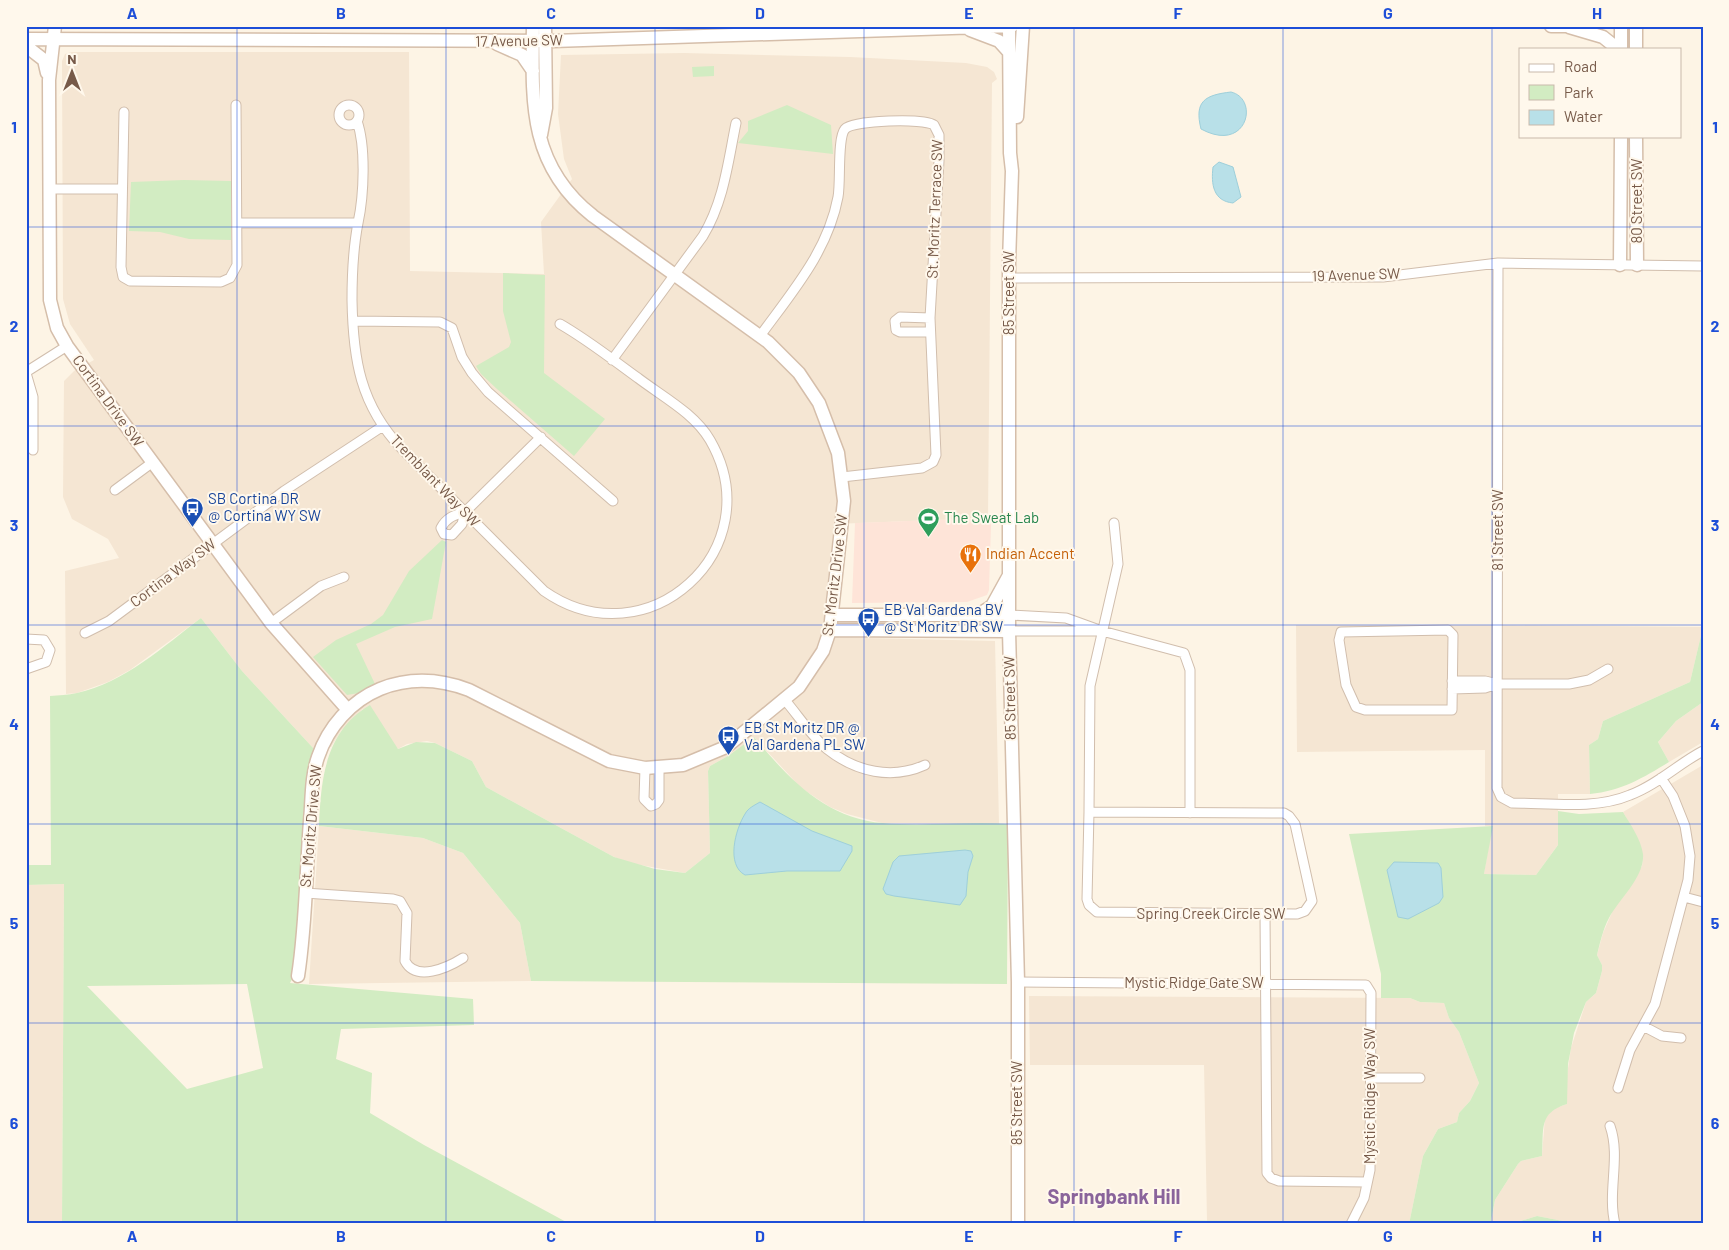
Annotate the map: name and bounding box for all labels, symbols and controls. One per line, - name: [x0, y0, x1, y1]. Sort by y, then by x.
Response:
- text: A: [127, 3, 138, 22]
- text: B: [336, 3, 346, 22]
- text: C: [546, 3, 556, 22]
- text: D: [755, 3, 765, 22]
- text: E: [964, 3, 974, 22]
- text: F: [1174, 3, 1183, 22]
- text: G: [1383, 3, 1393, 22]
- text: H: [1592, 3, 1602, 22]
- street label: 17 Avenue SW: [475, 30, 563, 50]
- north arrow: [48, 48, 98, 98]
- legend: [1519, 48, 1682, 138]
- text: N: [67, 50, 77, 67]
- text: Road: [1564, 57, 1597, 75]
- text: Park: [1564, 83, 1594, 101]
- text: Water: [1564, 107, 1603, 125]
- text: 1: [11, 117, 17, 136]
- text: 1: [1712, 117, 1718, 136]
- street label: St. Moritz Terrace SW: [923, 139, 945, 279]
- street label: 80 Street SW: [1627, 158, 1645, 244]
- street label: 85 Street SW: [999, 251, 1017, 335]
- street label: 19 Avenue SW: [1311, 263, 1401, 285]
- text: 2: [10, 316, 19, 335]
- text: 2: [1711, 316, 1720, 335]
- street label: Cortina Drive SW: [69, 351, 148, 450]
- street label: Tremblant Way SW: [387, 430, 484, 530]
- place label: SB Cortina DR @ Cortina WY SW: [208, 489, 321, 524]
- street label: 81 Street SW: [1488, 489, 1506, 571]
- bus stop icon: SB Cortina DR @ Cortina WY SW: [180, 496, 204, 527]
- sports icon: The Sweat Lab: [916, 506, 940, 537]
- place label: The Sweat Lab: [944, 508, 1039, 526]
- street label: St. Moritz Drive SW: [818, 513, 850, 637]
- text: 3: [10, 515, 18, 534]
- text: 3: [1711, 515, 1719, 534]
- street label: Cortina Way SW: [126, 534, 219, 610]
- restaurant icon: Indian Accent: [958, 542, 982, 573]
- place label: Indian Accent: [986, 544, 1075, 562]
- place label: EB Val Gardena BV @ St Moritz DR SW: [884, 600, 1003, 635]
- bus stop icon: EB Val Gardena BV @ St Moritz DR SW: [856, 607, 880, 638]
- street label: 85 Street SW: [999, 656, 1019, 740]
- text: 4: [9, 714, 19, 733]
- text: 4: [1710, 714, 1720, 733]
- place label: EB St Moritz DR @ Val Gardena PL SW: [744, 718, 866, 753]
- bus stop icon: EB St Moritz DR @ Val Gardena PL SW: [716, 725, 740, 756]
- street label: St. Moritz Drive SW: [296, 764, 324, 888]
- street label: Spring Creek Circle SW: [1137, 904, 1285, 922]
- text: 5: [10, 913, 19, 932]
- text: 5: [1711, 913, 1720, 932]
- street label: Mystic Ridge Gate SW: [1124, 973, 1264, 991]
- street label: Mystic Ridge Way SW: [1360, 1028, 1378, 1164]
- street label: 85 Street SW: [1007, 1061, 1025, 1145]
- text: 6: [10, 1113, 19, 1132]
- text: 6: [1711, 1113, 1720, 1132]
- district label: Springbank Hill: [1048, 1184, 1180, 1208]
- text: A: [127, 1226, 138, 1245]
- text: B: [336, 1226, 346, 1245]
- text: C: [546, 1226, 556, 1245]
- text: D: [755, 1226, 765, 1245]
- text: E: [964, 1226, 974, 1245]
- text: F: [1174, 1226, 1183, 1245]
- text: G: [1383, 1226, 1393, 1245]
- text: H: [1592, 1226, 1602, 1245]

